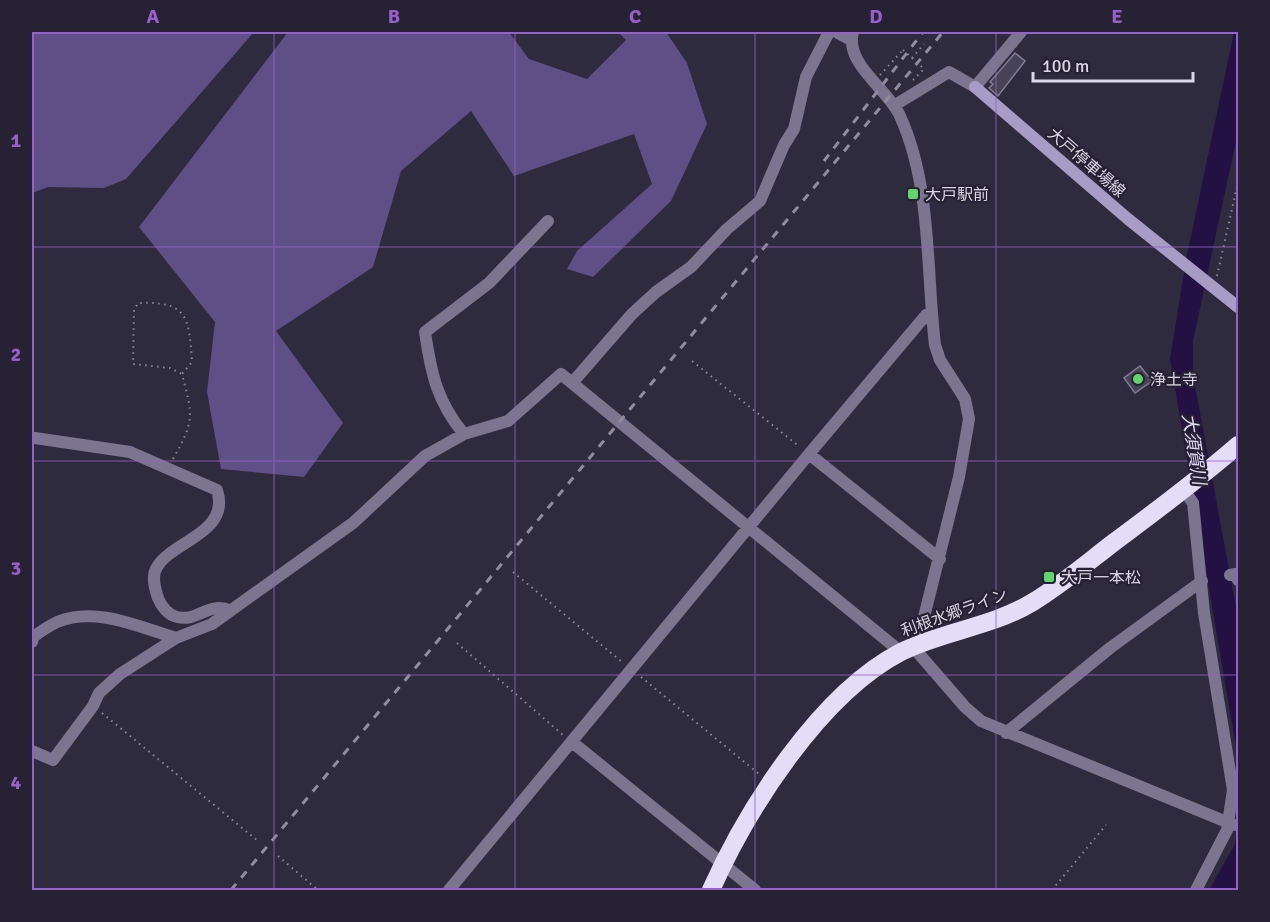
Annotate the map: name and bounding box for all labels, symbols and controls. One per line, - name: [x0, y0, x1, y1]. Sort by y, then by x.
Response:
- text: A: [147, 4, 160, 29]
- text: B: [388, 4, 400, 29]
- text: C: [629, 4, 641, 29]
- text: D: [869, 4, 883, 29]
- text: E: [1111, 4, 1123, 29]
- scale bar: [1033, 45, 1194, 83]
- text: 100 m: [1042, 55, 1089, 77]
- street label: 大戸停車場線: [1044, 124, 1129, 202]
- text: 1: [11, 128, 22, 153]
- place label: 大戸駅前: [925, 185, 989, 205]
- marker: 大戸駅前: [906, 187, 920, 201]
- text: 2: [11, 342, 21, 367]
- place label: 浄土寺: [1150, 370, 1198, 390]
- marker: 浄土寺: [1131, 372, 1145, 386]
- water label: 大須賀川: [1178, 412, 1211, 488]
- text: 3: [11, 556, 21, 581]
- place label: 大戸一本松: [1061, 568, 1141, 588]
- marker: 大戸一本松: [1042, 570, 1056, 584]
- street label: 利根水郷ライン: [898, 584, 1010, 641]
- text: 4: [11, 770, 22, 795]

